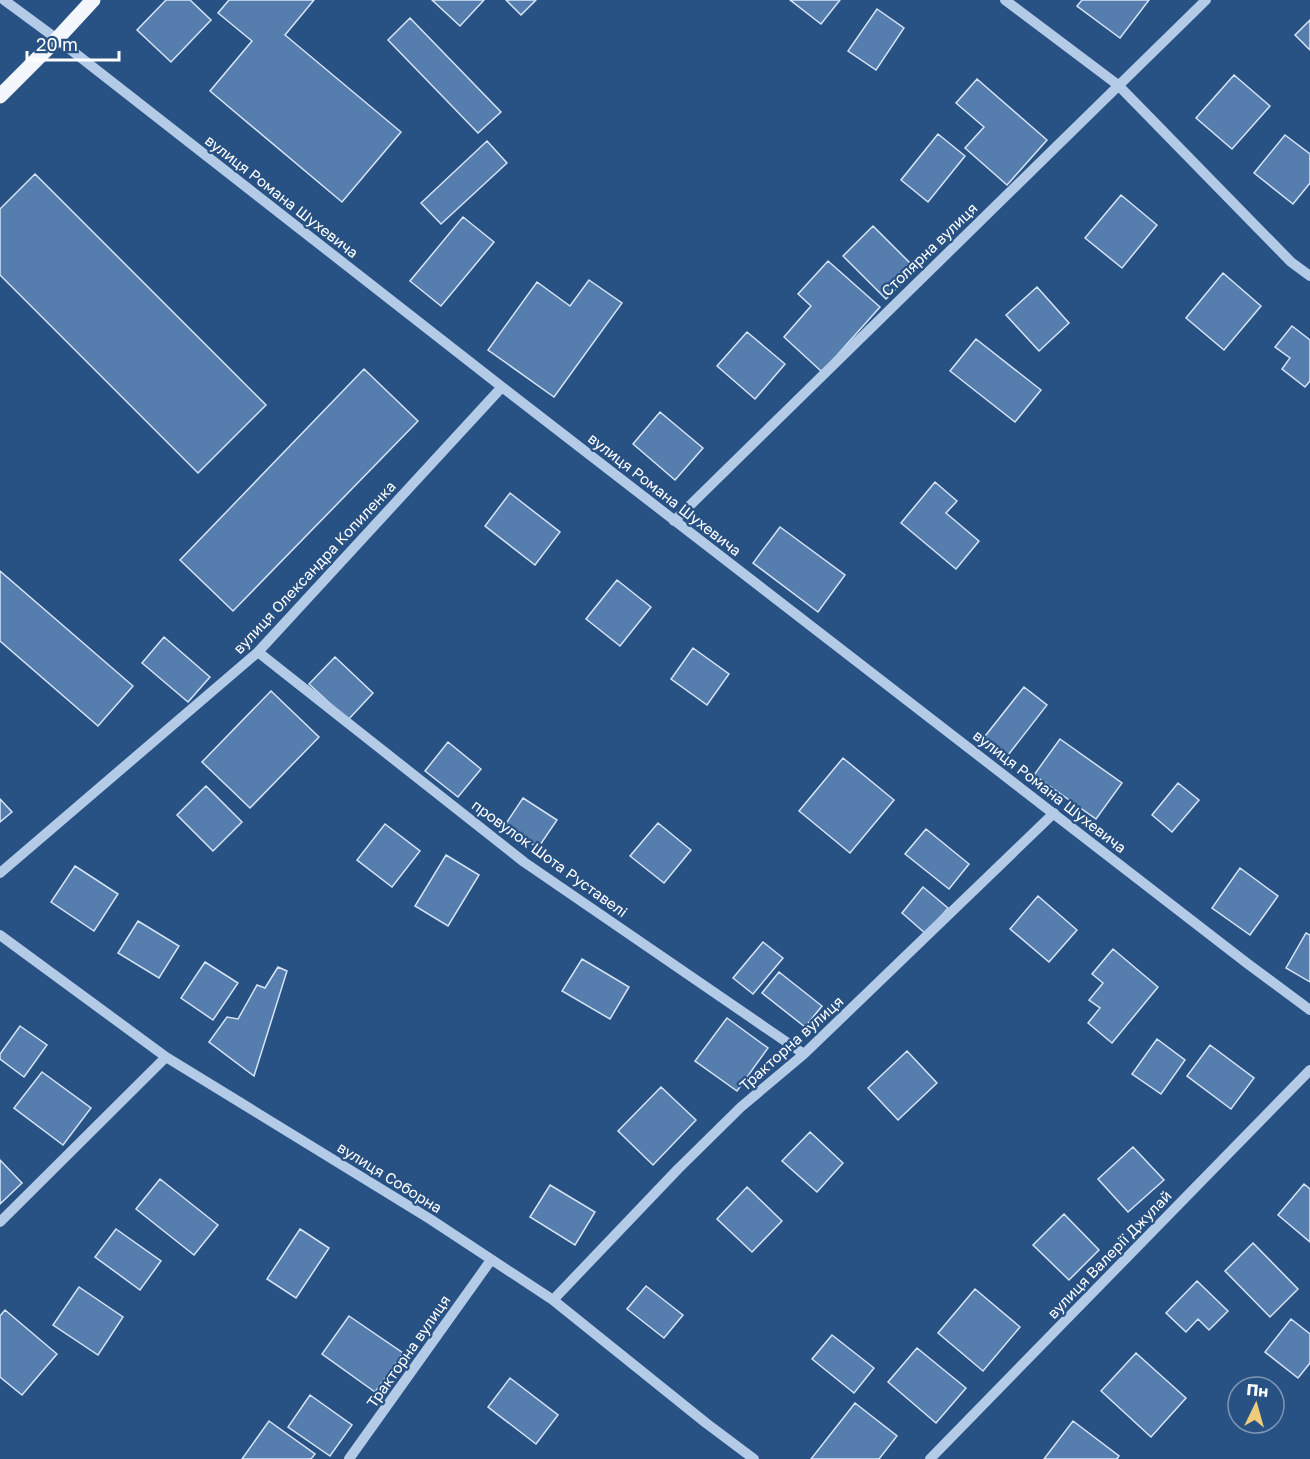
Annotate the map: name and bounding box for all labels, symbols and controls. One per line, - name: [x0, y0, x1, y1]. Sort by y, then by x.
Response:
- scale bar: [27, 24, 118, 62]
- text: 20 m: [36, 33, 78, 55]
- street label: вулиця Романа Шухевича: [202, 131, 362, 261]
- street label: Столярна вулиця: [877, 199, 981, 299]
- street label: вулиця Романа Шухевича: [585, 429, 745, 559]
- street label: вулиця Олександра Копиленка: [229, 477, 399, 657]
- street label: вулиця Романа Шухевича: [970, 726, 1130, 856]
- street label: провулок Шота Руставелі: [469, 795, 631, 921]
- street label: Тракторна вулиця: [735, 992, 847, 1094]
- street label: вулиця Соборна: [334, 1138, 446, 1216]
- street label: вулиця Валерії Джулай: [1043, 1186, 1175, 1322]
- street label: Тракторна вулиця: [362, 1291, 454, 1411]
- north arrow: [1226, 1375, 1286, 1435]
- text: Пн: [1246, 1379, 1269, 1401]

